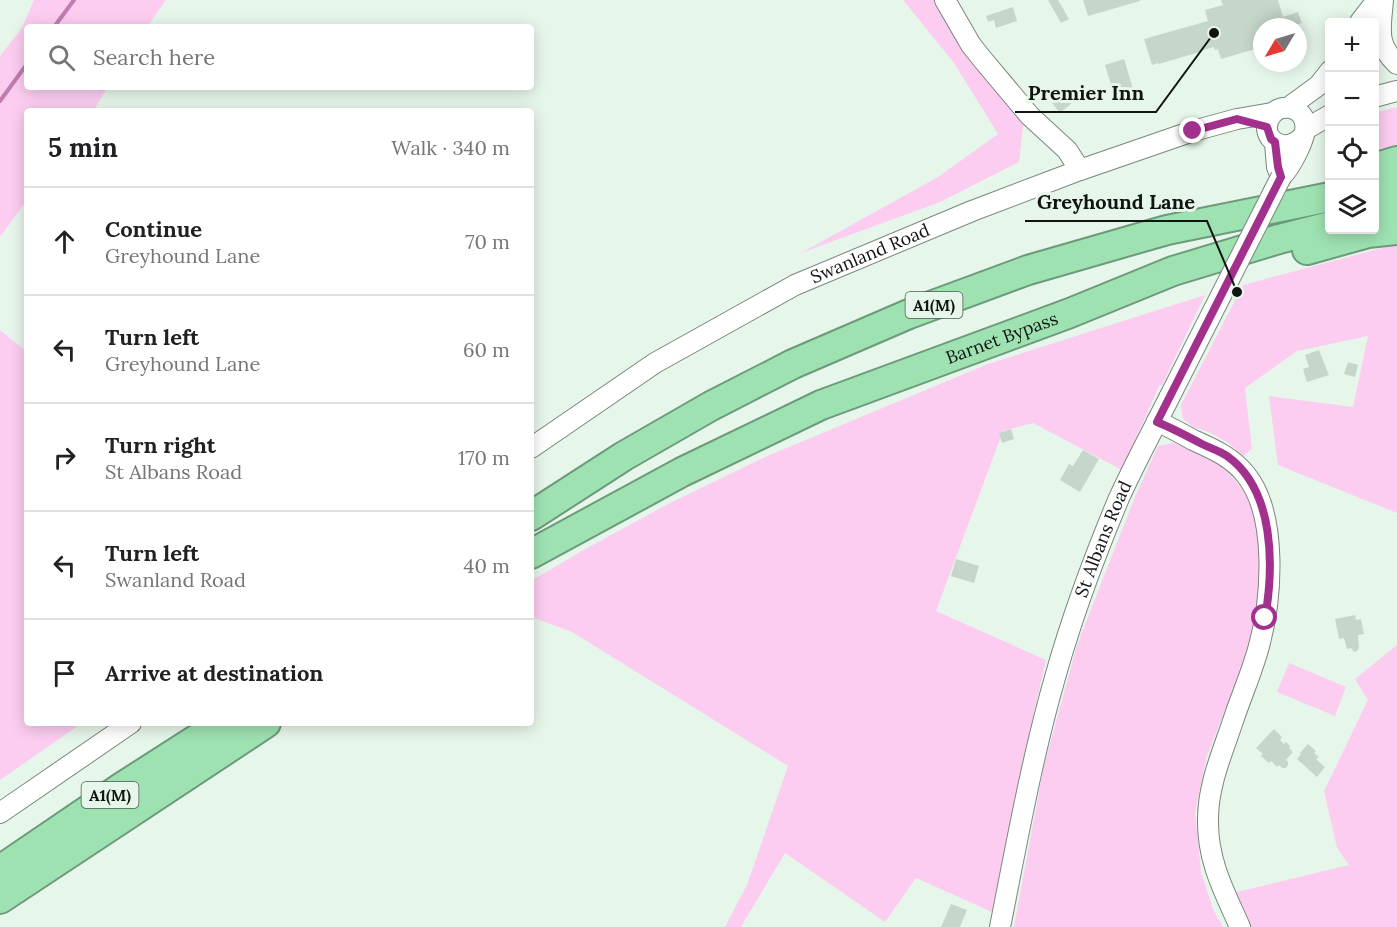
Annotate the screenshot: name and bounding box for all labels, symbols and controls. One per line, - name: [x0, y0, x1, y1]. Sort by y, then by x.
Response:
- north arrow: [1253, 18, 1307, 72]
- map controls: [1325, 18, 1379, 234]
- button: +: [1325, 18, 1379, 72]
- search box: [24, 24, 534, 90]
- icon: search: [45, 41, 78, 74]
- text: Search here: [93, 43, 215, 71]
- button: −: [1325, 72, 1379, 126]
- callout: Premier Inn: [1015, 74, 1156, 112]
- text: Premier Inn: [1028, 80, 1145, 105]
- route end: [1179, 117, 1205, 143]
- button: locate: [1325, 126, 1379, 180]
- text: 5 min: [48, 131, 118, 164]
- text: Walk · 340 m: [391, 135, 510, 160]
- button: layers: [1325, 180, 1379, 234]
- callout: Greyhound Lane: [1025, 183, 1207, 221]
- text: Greyhound Lane: [1037, 189, 1195, 214]
- text: Continue: [105, 215, 202, 243]
- street label: Swanland Road: [807, 218, 933, 288]
- icon: ahead: [48, 225, 81, 258]
- text: 70 m: [465, 229, 510, 254]
- text: Greyhound Lane: [105, 243, 260, 268]
- road number: A1(M): [906, 292, 962, 318]
- street label: Barnet Bypass: [943, 306, 1061, 369]
- text: Turn left: [105, 323, 199, 351]
- icon: left: [48, 333, 81, 366]
- text: 60 m: [463, 337, 510, 362]
- text: Greyhound Lane: [105, 351, 260, 376]
- text: Turn right: [105, 431, 216, 459]
- icon: right: [48, 441, 81, 474]
- text: 170 m: [458, 445, 510, 470]
- text: St Albans Road: [105, 459, 242, 484]
- street label: St Albans Road: [1069, 477, 1137, 601]
- text: Turn left: [105, 539, 199, 567]
- icon: left: [48, 549, 81, 582]
- text: 40 m: [464, 553, 510, 578]
- text: Swanland Road: [105, 567, 246, 592]
- route start: [1251, 604, 1277, 630]
- icon: arrive: [48, 657, 81, 690]
- text: Arrive at destination: [105, 659, 323, 687]
- road number: A1(M): [82, 782, 138, 808]

